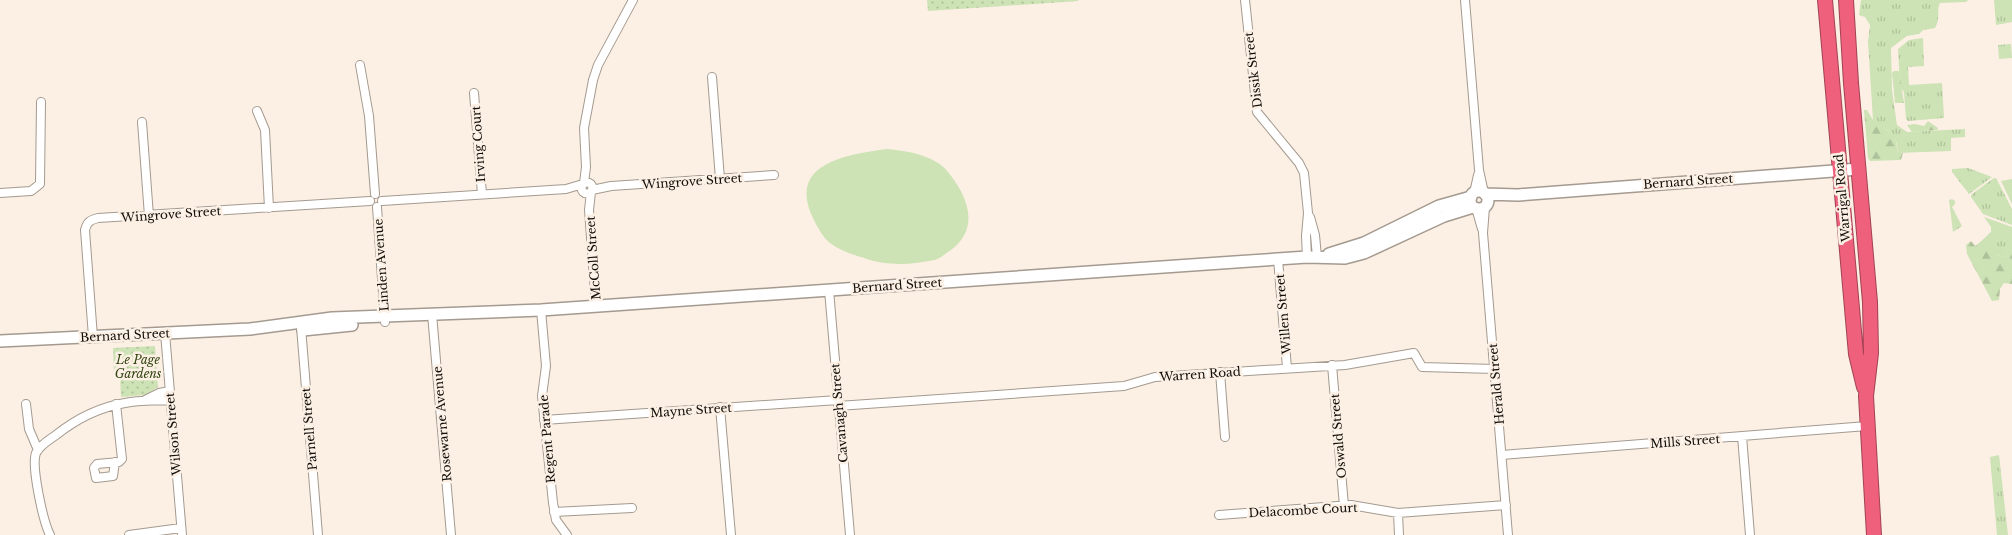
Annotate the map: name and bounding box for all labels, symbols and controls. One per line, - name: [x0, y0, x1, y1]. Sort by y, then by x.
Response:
- street label: Dissik Street: [1241, 31, 1265, 109]
- street label: Irving Court: [468, 105, 488, 183]
- street label: Warrigal Road: [1831, 153, 1853, 244]
- street label: Wingrove Street: [640, 170, 743, 192]
- street label: Bernard Street: [1643, 170, 1734, 192]
- street label: Wingrove Street: [119, 203, 222, 225]
- street label: McColl Street: [583, 215, 603, 300]
- street label: Linden Avenue: [370, 218, 392, 312]
- street label: Willen Street: [1272, 273, 1294, 356]
- street label: Bernard Street: [852, 274, 943, 296]
- street label: Bernard Street: [80, 325, 171, 345]
- street label: Herald Street: [1485, 342, 1507, 425]
- park label: Le Page Gardens: [115, 352, 162, 381]
- street label: Cavanagh Street: [827, 362, 851, 463]
- street label: Warren Road: [1158, 364, 1241, 384]
- street label: Rosewarne Avenue: [429, 366, 455, 482]
- street label: Parnell Street: [298, 387, 320, 471]
- street label: Wilson Street: [162, 391, 184, 477]
- street label: Oswald Street: [1327, 393, 1349, 479]
- street label: Regent Parade: [536, 394, 558, 484]
- street label: Mayne Street: [650, 400, 733, 420]
- street label: Mills Street: [1650, 431, 1721, 451]
- street label: Delacombe Court: [1248, 500, 1358, 520]

